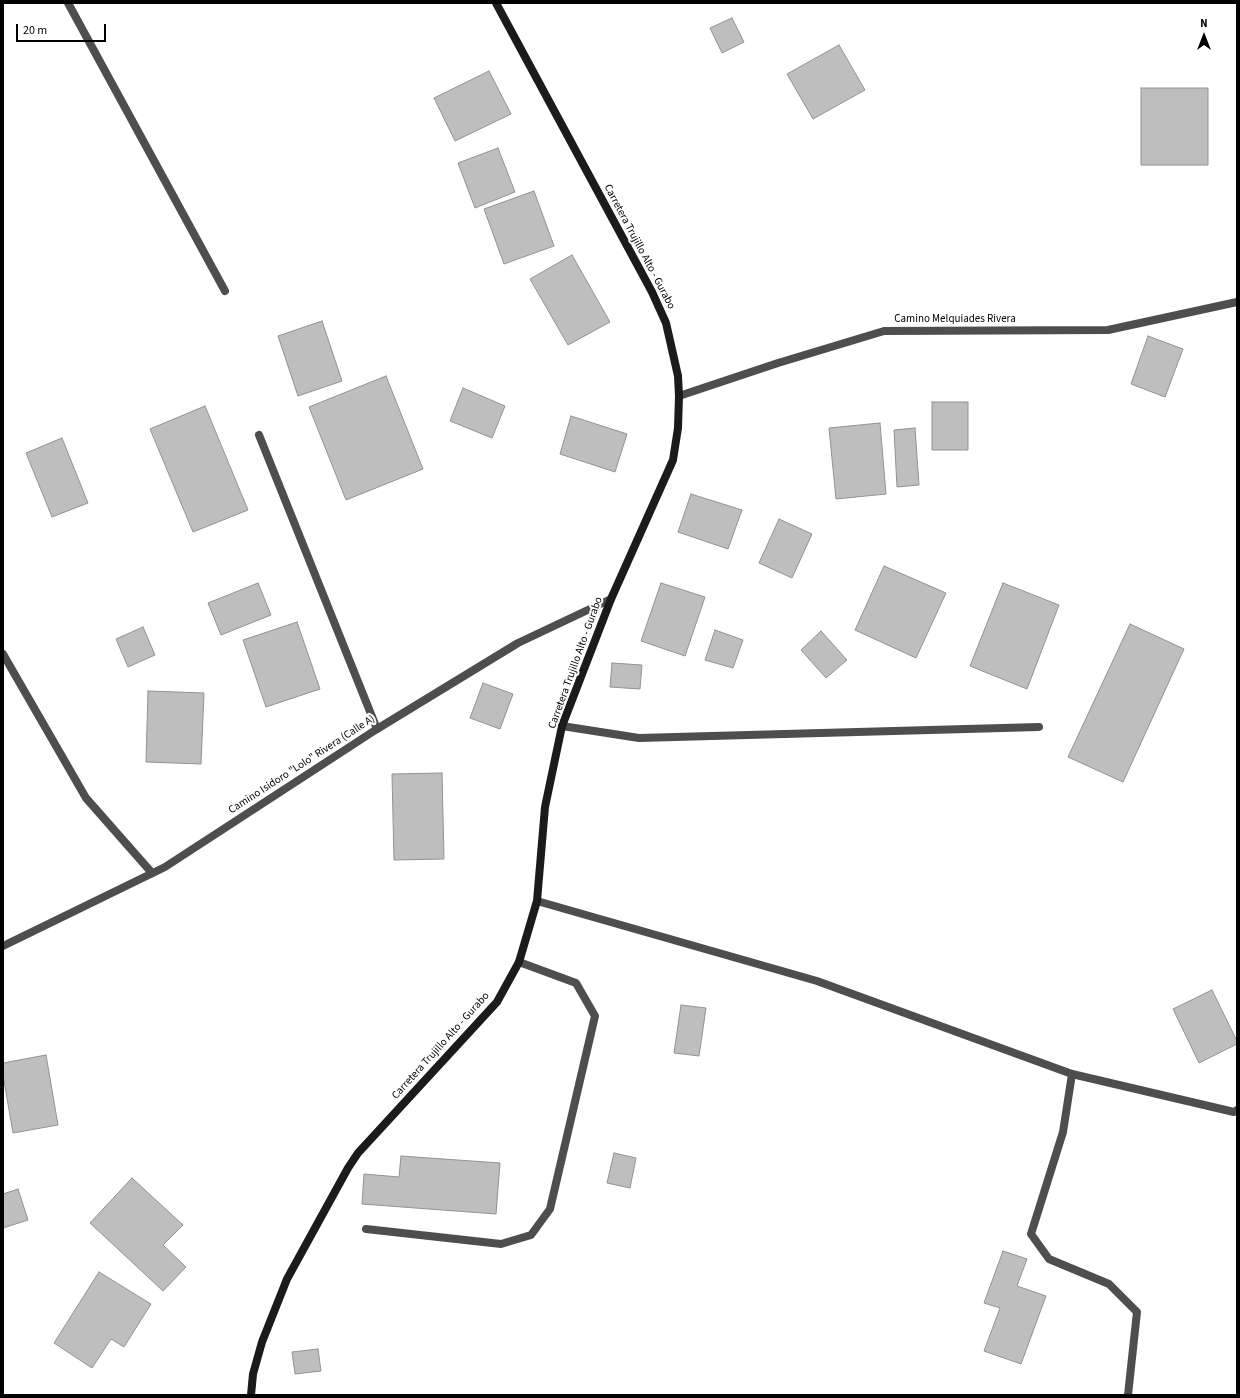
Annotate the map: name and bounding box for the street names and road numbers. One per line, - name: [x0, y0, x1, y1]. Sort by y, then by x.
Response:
- street label: Carretera Trujillo Alto - Gurabo: [600, 182, 678, 312]
- street label: Camino Melquiades Rivera: [894, 313, 1016, 327]
- street label: Carretera Trujillo Alto - Gurabo: [546, 595, 606, 731]
- street label: Camino Isidoro "Lolo" Rivera (Calle A): [226, 713, 378, 817]
- street label: Carretera Trujillo Alto - Gurabo: [389, 990, 493, 1102]

